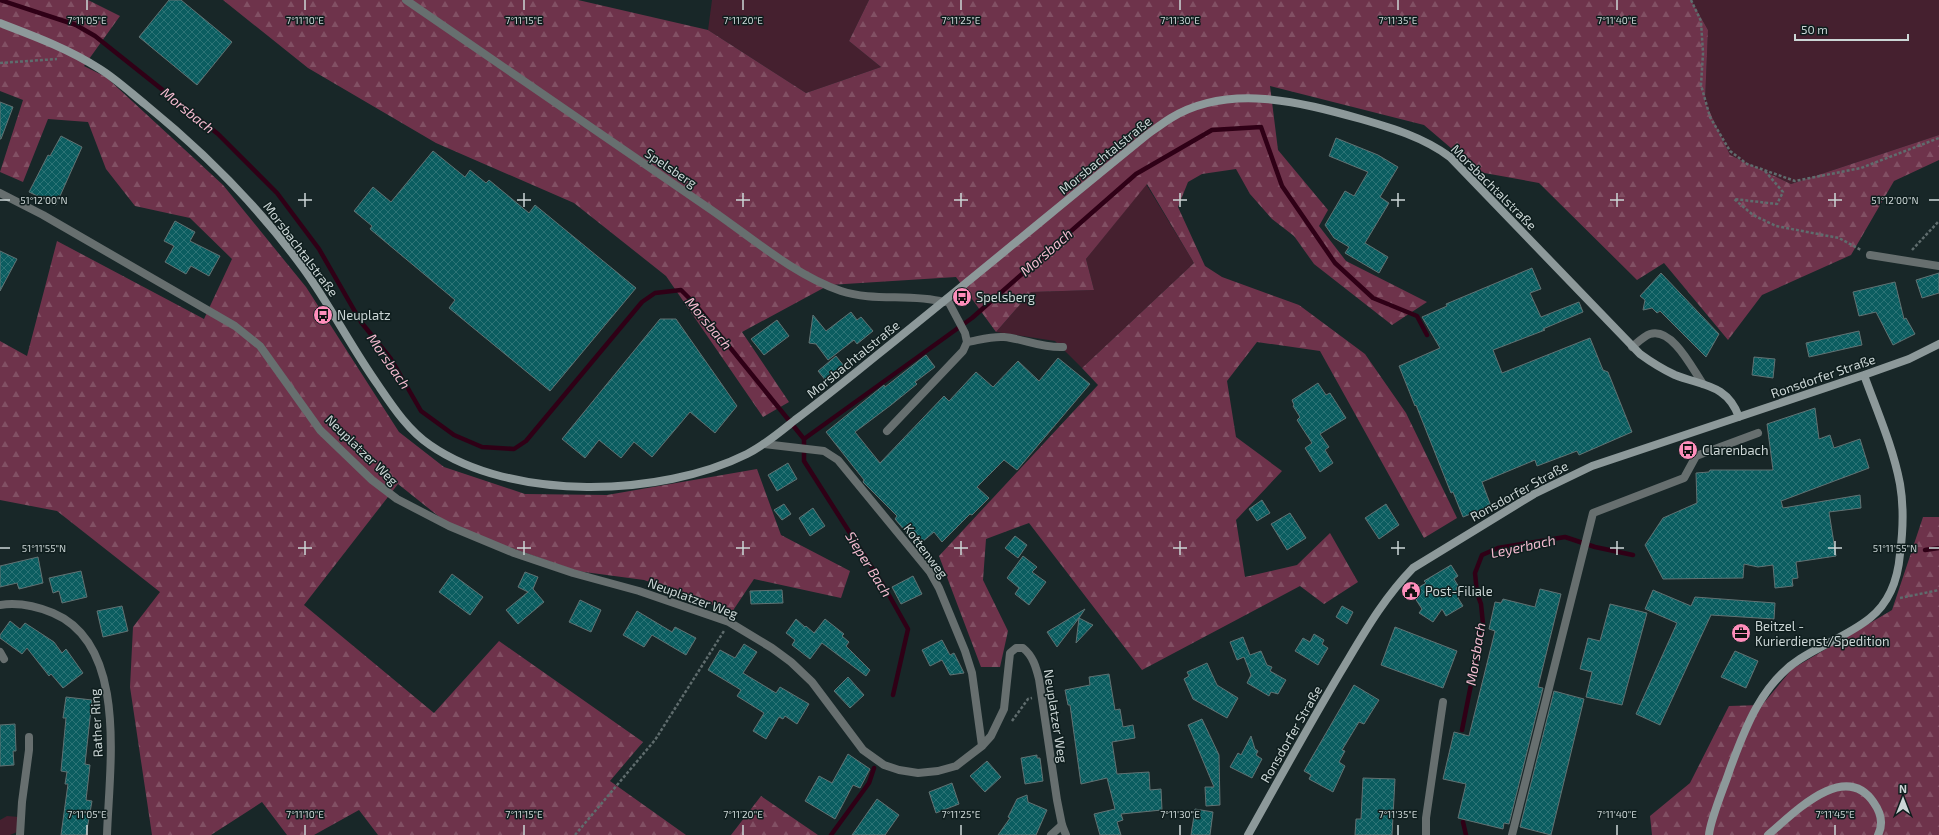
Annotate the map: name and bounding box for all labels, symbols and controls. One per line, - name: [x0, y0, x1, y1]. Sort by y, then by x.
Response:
- text: 7°11'05"E: [67, 14, 107, 26]
- text: 7°11'10"E: [286, 14, 324, 26]
- text: 7°11'15"E: [505, 14, 543, 26]
- text: 7°11'20"E: [723, 14, 763, 26]
- text: 7°11'25"E: [942, 14, 981, 26]
- text: 7°11'30"E: [1160, 14, 1200, 26]
- text: 7°11'35"E: [1379, 14, 1418, 26]
- text: 7°11'40"E: [1597, 14, 1637, 26]
- scale bar: [1795, 16, 1908, 42]
- text: 50 m: [1801, 22, 1828, 36]
- water label: Morsbach: [158, 83, 218, 137]
- street label: Morsbachtalstraße: [1055, 113, 1155, 197]
- street label: Morsbachtalstraße: [1448, 141, 1540, 233]
- street label: Spelsberg: [642, 145, 700, 191]
- text: 51°12'00"N: [20, 194, 68, 206]
- text: 51°12'00"N: [1871, 194, 1919, 206]
- street label: Morsbachtalstraße: [260, 198, 342, 300]
- water label: Morsbach: [1016, 225, 1076, 279]
- bus stop icon: Spelsberg: [951, 286, 973, 308]
- place label: Spelsberg: [976, 289, 1035, 305]
- water label: Morsbach: [682, 293, 736, 353]
- bus stop icon: Neuplatz: [312, 304, 334, 326]
- place label: Neuplatz: [337, 307, 391, 323]
- street label: Morsbachtalstraße: [803, 317, 903, 401]
- water label: Morsbach: [364, 330, 414, 392]
- street label: Ronsdorfer Straße: [1769, 351, 1877, 401]
- street label: Neuplatzer Weg: [322, 411, 402, 489]
- bus stop icon: Clarenbach: [1677, 439, 1699, 461]
- place label: Clarenbach: [1702, 442, 1768, 458]
- street label: Ronsdorfer Straße: [1467, 457, 1571, 525]
- street label: Kottenweg: [900, 521, 952, 581]
- water label: Sieper Bach: [842, 528, 896, 600]
- water label: Leyerbach: [1489, 531, 1557, 561]
- text: 51°11'55"N: [22, 542, 66, 554]
- text: 51°11'55"N: [1873, 542, 1917, 554]
- street label: Neuplatzer Weg: [646, 574, 740, 622]
- public building icon: Post-Filiale: [1400, 580, 1422, 602]
- place label: Post-Filiale: [1425, 583, 1493, 599]
- place label: Beitzel - Kurierdienst/Spedition: [1755, 618, 1890, 649]
- water label: Morsbach: [1462, 621, 1488, 687]
- office icon: Beitzel - Kurierdienst/Spedition: [1730, 622, 1752, 644]
- street label: Neuplatzer Weg: [1041, 668, 1071, 764]
- street label: Ronsdorfer Straße: [1257, 683, 1325, 785]
- street label: Rather Ring: [86, 688, 106, 758]
- north arrow: [1883, 779, 1923, 819]
- text: N: [1899, 782, 1907, 795]
- text: 7°11'05"E: [67, 808, 107, 820]
- text: 7°11'10"E: [286, 808, 324, 820]
- text: 7°11'15"E: [505, 808, 543, 820]
- text: 7°11'20"E: [723, 808, 763, 820]
- text: 7°11'25"E: [942, 808, 981, 820]
- text: 7°11'30"E: [1160, 808, 1200, 820]
- text: 7°11'35"E: [1379, 808, 1418, 820]
- text: 7°11'40"E: [1597, 808, 1637, 820]
- text: 7°11'45"E: [1815, 808, 1855, 820]

